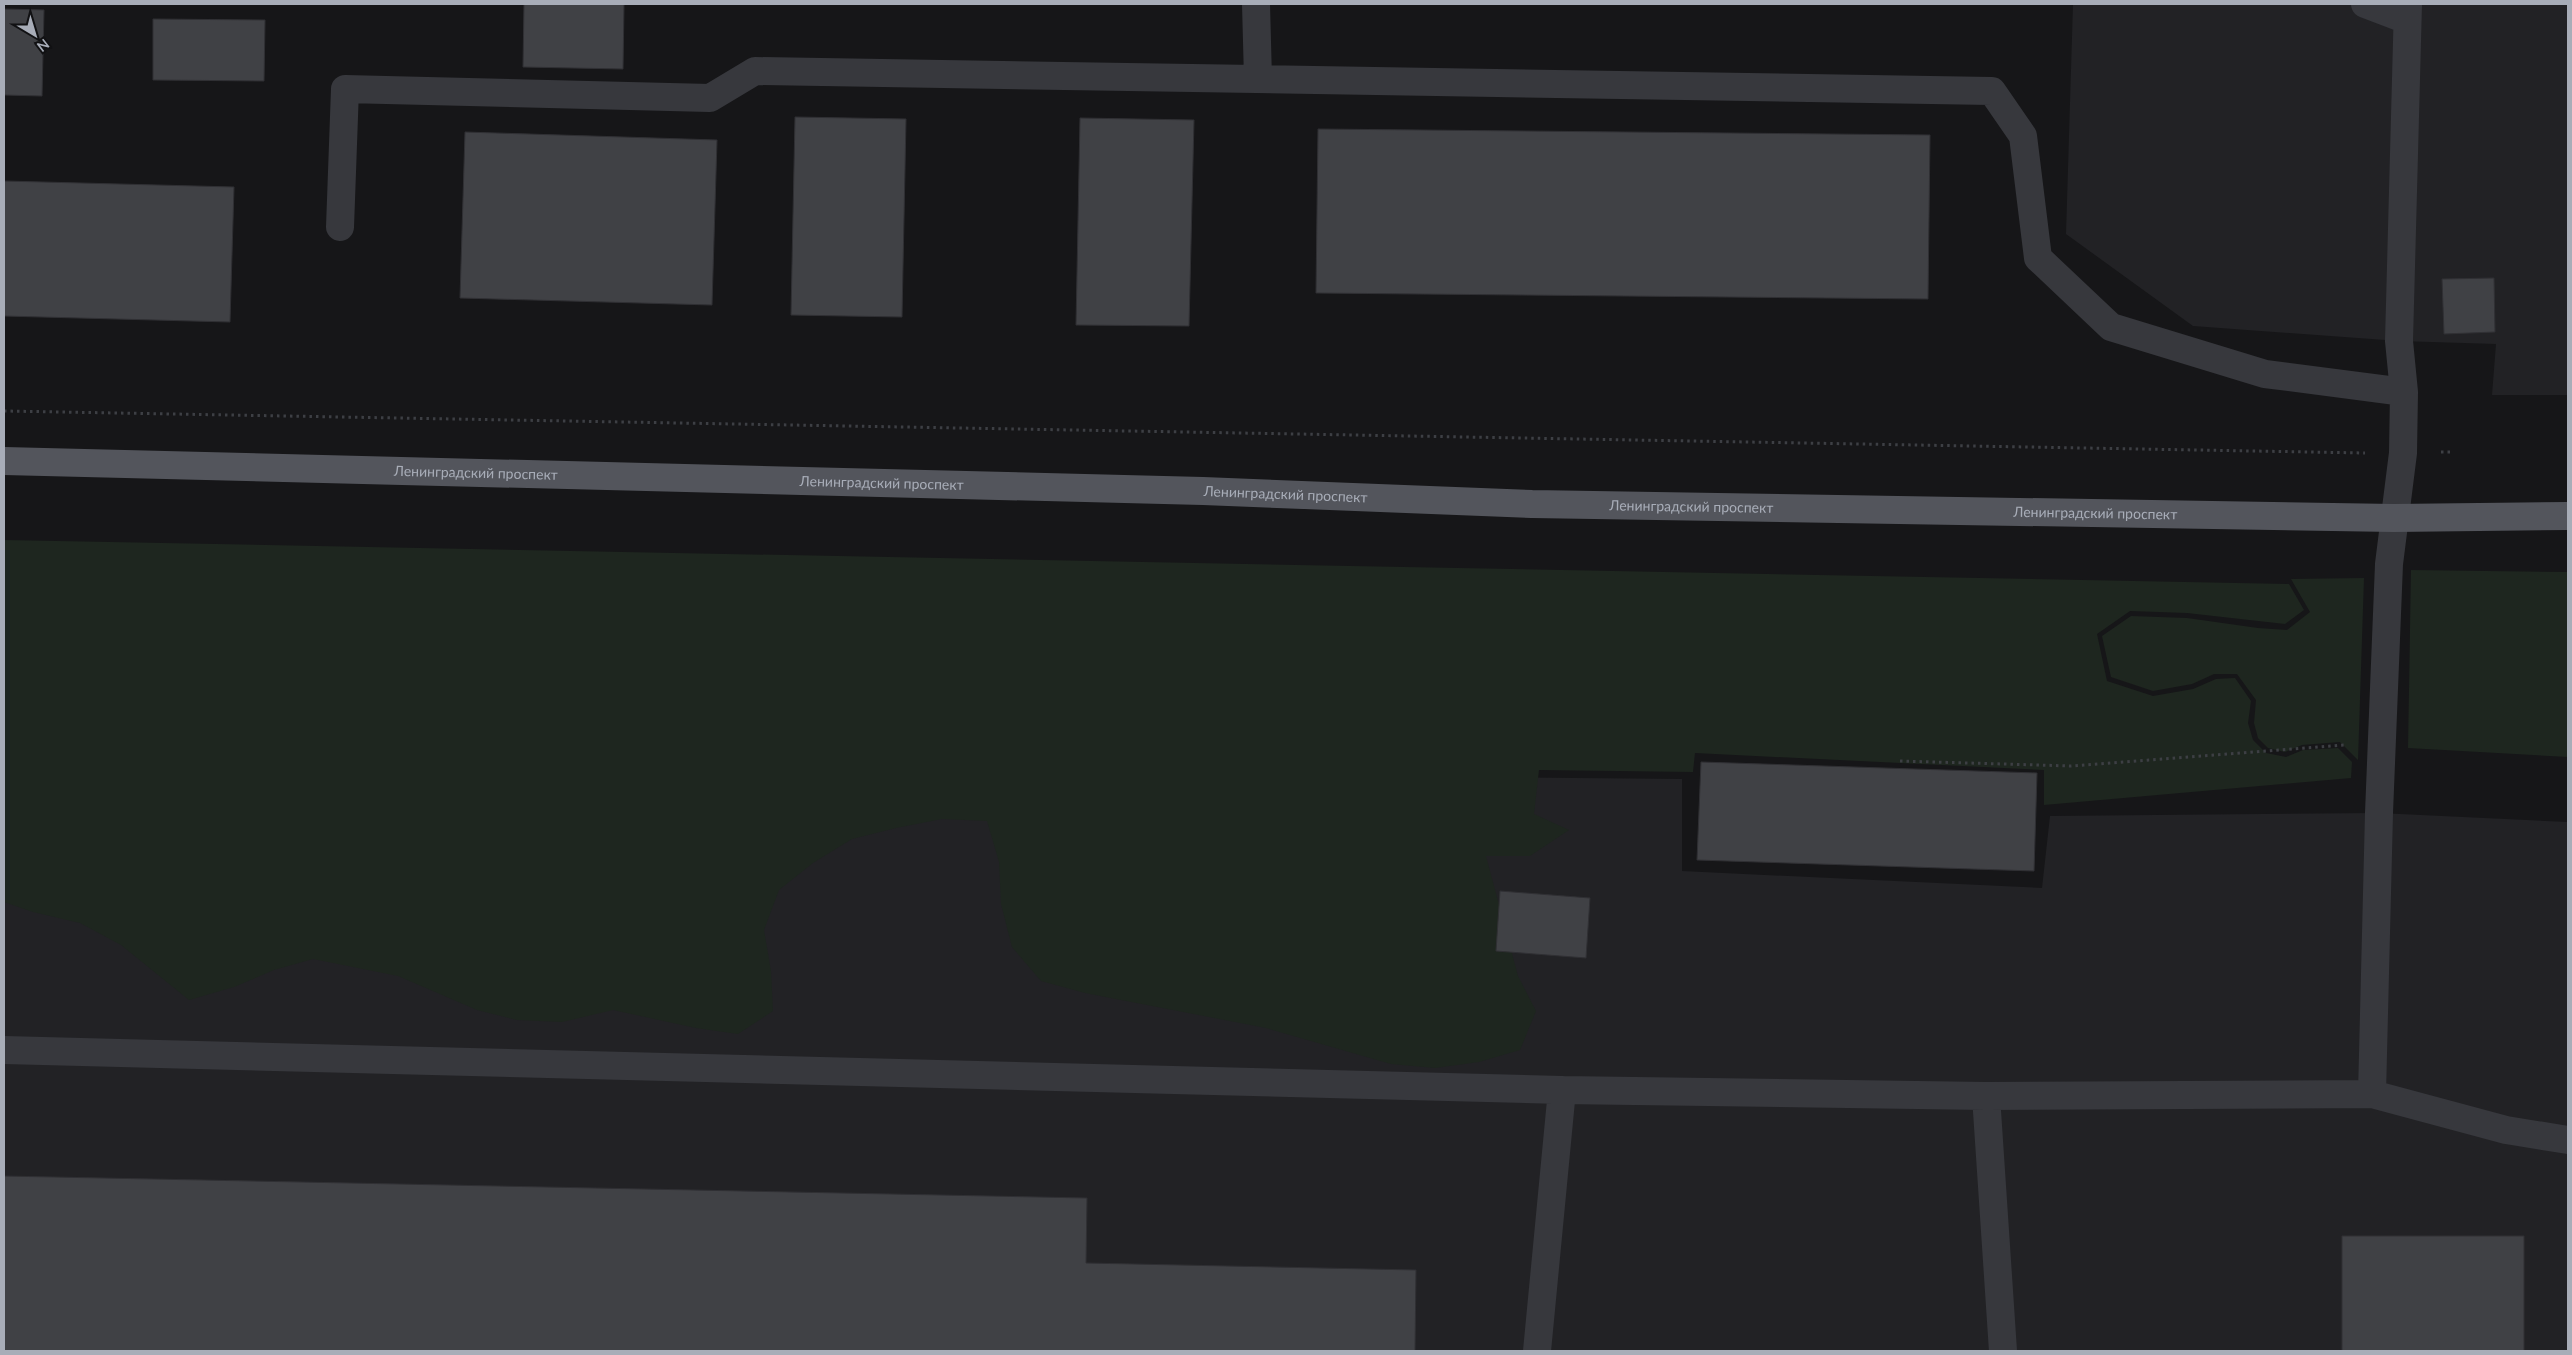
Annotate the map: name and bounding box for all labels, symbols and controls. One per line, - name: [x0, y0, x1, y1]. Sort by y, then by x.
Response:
- north arrow: [10, 10, 60, 60]
- text: N: [34, 36, 53, 56]
- street label: Ленинградский проспект: [393, 462, 558, 483]
- street label: Ленинградский проспект: [799, 472, 964, 493]
- street label: Ленинградский проспект: [1202, 482, 1368, 505]
- street label: Ленинградский проспект: [1608, 496, 1773, 516]
- street label: Ленинградский проспект: [2012, 503, 2177, 522]

